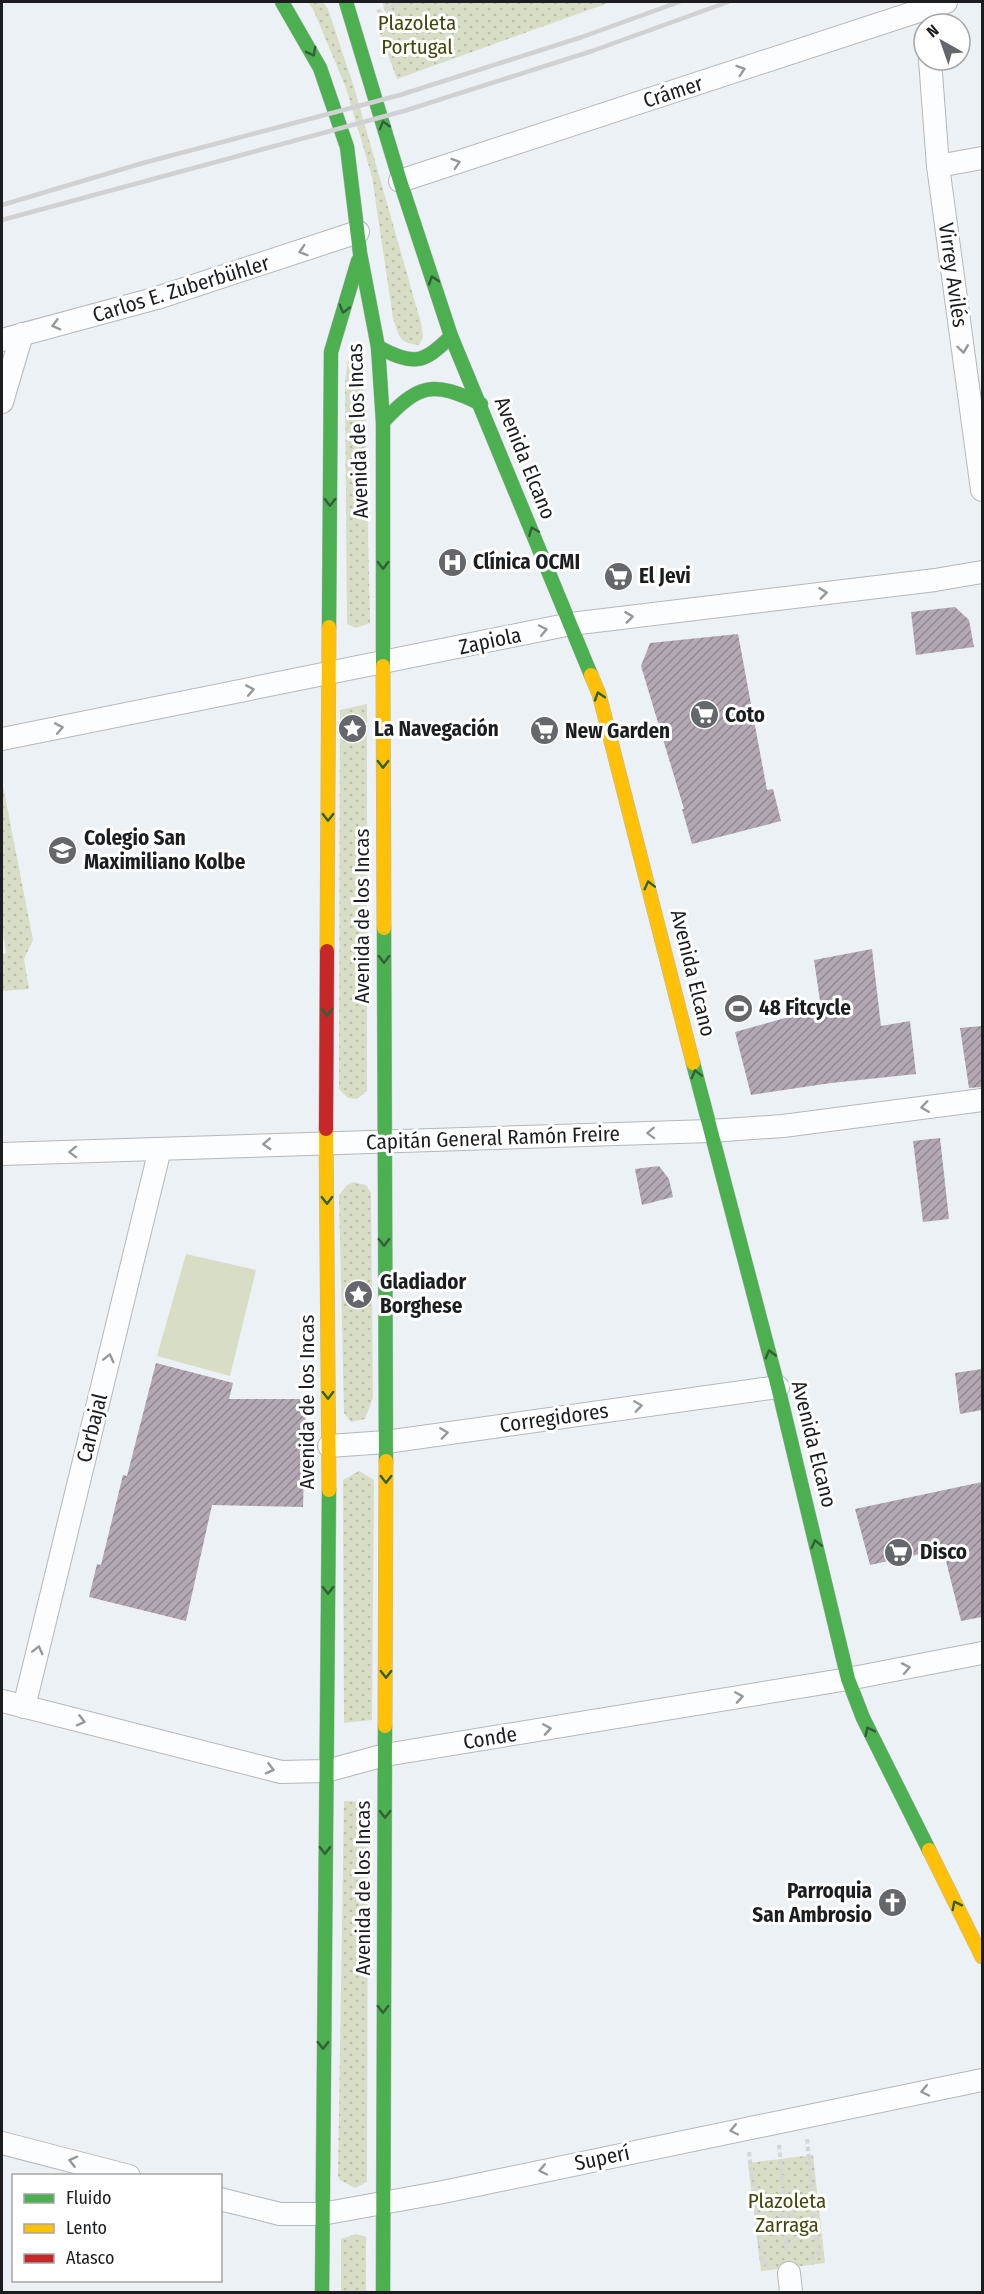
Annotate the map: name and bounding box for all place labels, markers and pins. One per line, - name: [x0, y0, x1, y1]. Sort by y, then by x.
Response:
- hospital icon: Clínica OCMI: [436, 546, 468, 578]
- place label: Clínica OCMI: [473, 549, 580, 575]
- supermarket icon: El Jevi: [602, 560, 634, 592]
- place label: El Jevi: [639, 563, 691, 589]
- supermarket icon: Coto: [688, 699, 720, 731]
- place label: Coto: [725, 702, 765, 728]
- place icon: La Navegación: [337, 713, 369, 745]
- supermarket icon: New Garden: [528, 715, 560, 747]
- place label: La Navegación: [374, 716, 499, 742]
- place label: New Garden: [565, 718, 670, 744]
- place label: Colegio San Maximiliano Kolbe: [84, 825, 246, 875]
- school or university icon: Colegio San Maximiliano Kolbe: [47, 834, 79, 866]
- sports icon: 48 Fitcycle: [722, 992, 754, 1024]
- place label: 48 Fitcycle: [759, 995, 851, 1021]
- place label: Gladiador Borghese: [380, 1269, 466, 1319]
- place icon: Gladiador Borghese: [343, 1278, 375, 1310]
- supermarket icon: Disco: [883, 1536, 915, 1568]
- place label: Disco: [920, 1539, 967, 1565]
- place label: Parroquia San Ambrosio: [752, 1878, 872, 1928]
- church icon: Parroquia San Ambrosio: [877, 1887, 909, 1919]

